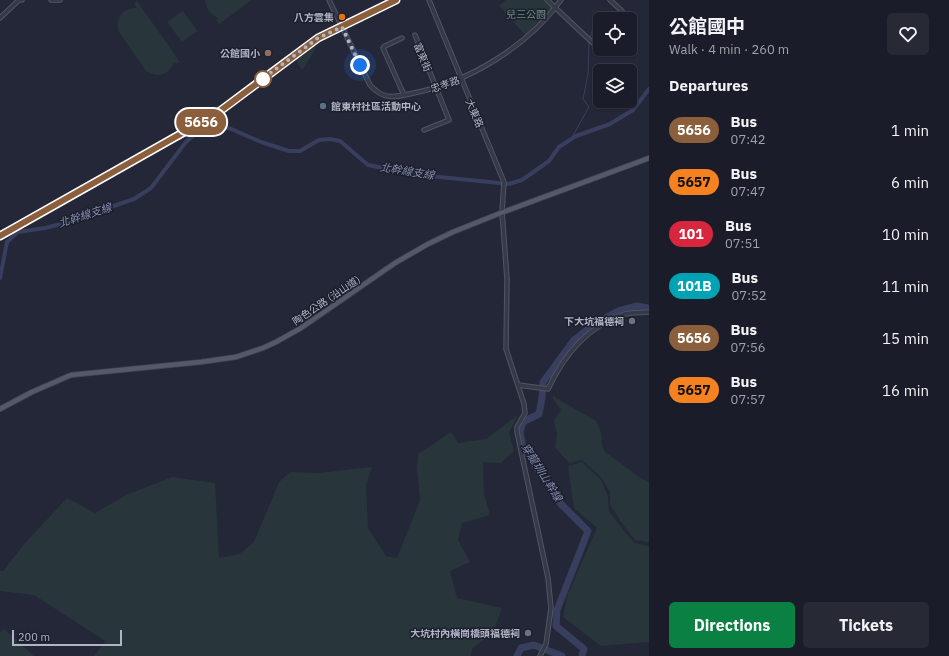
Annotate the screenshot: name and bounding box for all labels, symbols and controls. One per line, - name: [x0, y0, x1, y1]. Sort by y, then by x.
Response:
- park label: 兒三公園: [506, 8, 546, 21]
- place label: 八方雲集: [294, 11, 334, 24]
- marker: 八方雲集: [337, 12, 347, 22]
- map controls: [593, 12, 637, 108]
- button: locate: [593, 12, 637, 56]
- button: heart: [887, 13, 929, 55]
- text: 公館國中: [669, 14, 745, 38]
- street label: 富東街: [411, 41, 434, 74]
- text: Walk · 4 min · 260 m: [669, 41, 789, 58]
- place label: 公館國小: [220, 47, 261, 60]
- marker: 公館國小: [263, 48, 273, 58]
- your location: [350, 55, 370, 75]
- button: layers: [593, 64, 637, 108]
- unlabelled marker: [254, 70, 272, 88]
- street label: 忠孝路: [429, 73, 461, 96]
- text: Departures: [669, 76, 748, 95]
- street label: 大東路: [463, 97, 486, 130]
- place label: 館東村社區活動中心: [331, 100, 421, 113]
- marker: 館東村社區活動中心: [318, 101, 328, 111]
- line badge: 5656: [173, 109, 229, 135]
- text: Bus: [731, 112, 757, 131]
- text: 5656: [184, 113, 218, 131]
- text: 5656: [677, 121, 711, 139]
- text: 1 min: [891, 121, 929, 140]
- text: 07:42: [731, 131, 766, 148]
- water label: 北幹線支線: [379, 160, 437, 183]
- text: Bus: [731, 164, 757, 183]
- text: 5657: [677, 173, 711, 191]
- text: 6 min: [891, 173, 929, 192]
- text: 07:47: [731, 183, 766, 200]
- water label: 北幹線支線: [57, 199, 115, 230]
- text: Bus: [725, 216, 752, 235]
- text: 101: [678, 225, 704, 243]
- text: 10 min: [882, 225, 929, 244]
- text: 07:51: [725, 235, 760, 252]
- text: Bus: [732, 268, 758, 287]
- street label: 陶色公路 (沿山道): [290, 273, 363, 328]
- text: 101B: [677, 277, 712, 295]
- text: 11 min: [882, 277, 929, 296]
- text: 07:52: [732, 287, 767, 304]
- place label: 下大坑福德祠: [564, 315, 624, 328]
- marker: 下大坑福德祠: [627, 316, 637, 326]
- text: Bus: [731, 320, 757, 339]
- text: 5656: [677, 329, 711, 347]
- text: 15 min: [882, 329, 929, 348]
- text: 07:56: [731, 339, 766, 356]
- text: Bus: [731, 372, 757, 391]
- text: 5657: [677, 381, 711, 399]
- text: 16 min: [882, 381, 929, 400]
- text: 07:57: [731, 391, 766, 408]
- water label: 穿龍圳山幹線: [519, 440, 566, 505]
- button: Directions: [669, 602, 795, 648]
- button: Tickets: [803, 602, 929, 648]
- place label: 大坑村內橫崗橋頭福德祠: [410, 627, 520, 640]
- scale bar: [12, 628, 122, 647]
- marker: 大坑村內橫崗橋頭福德祠: [523, 628, 533, 638]
- text: 200 m: [18, 630, 50, 644]

